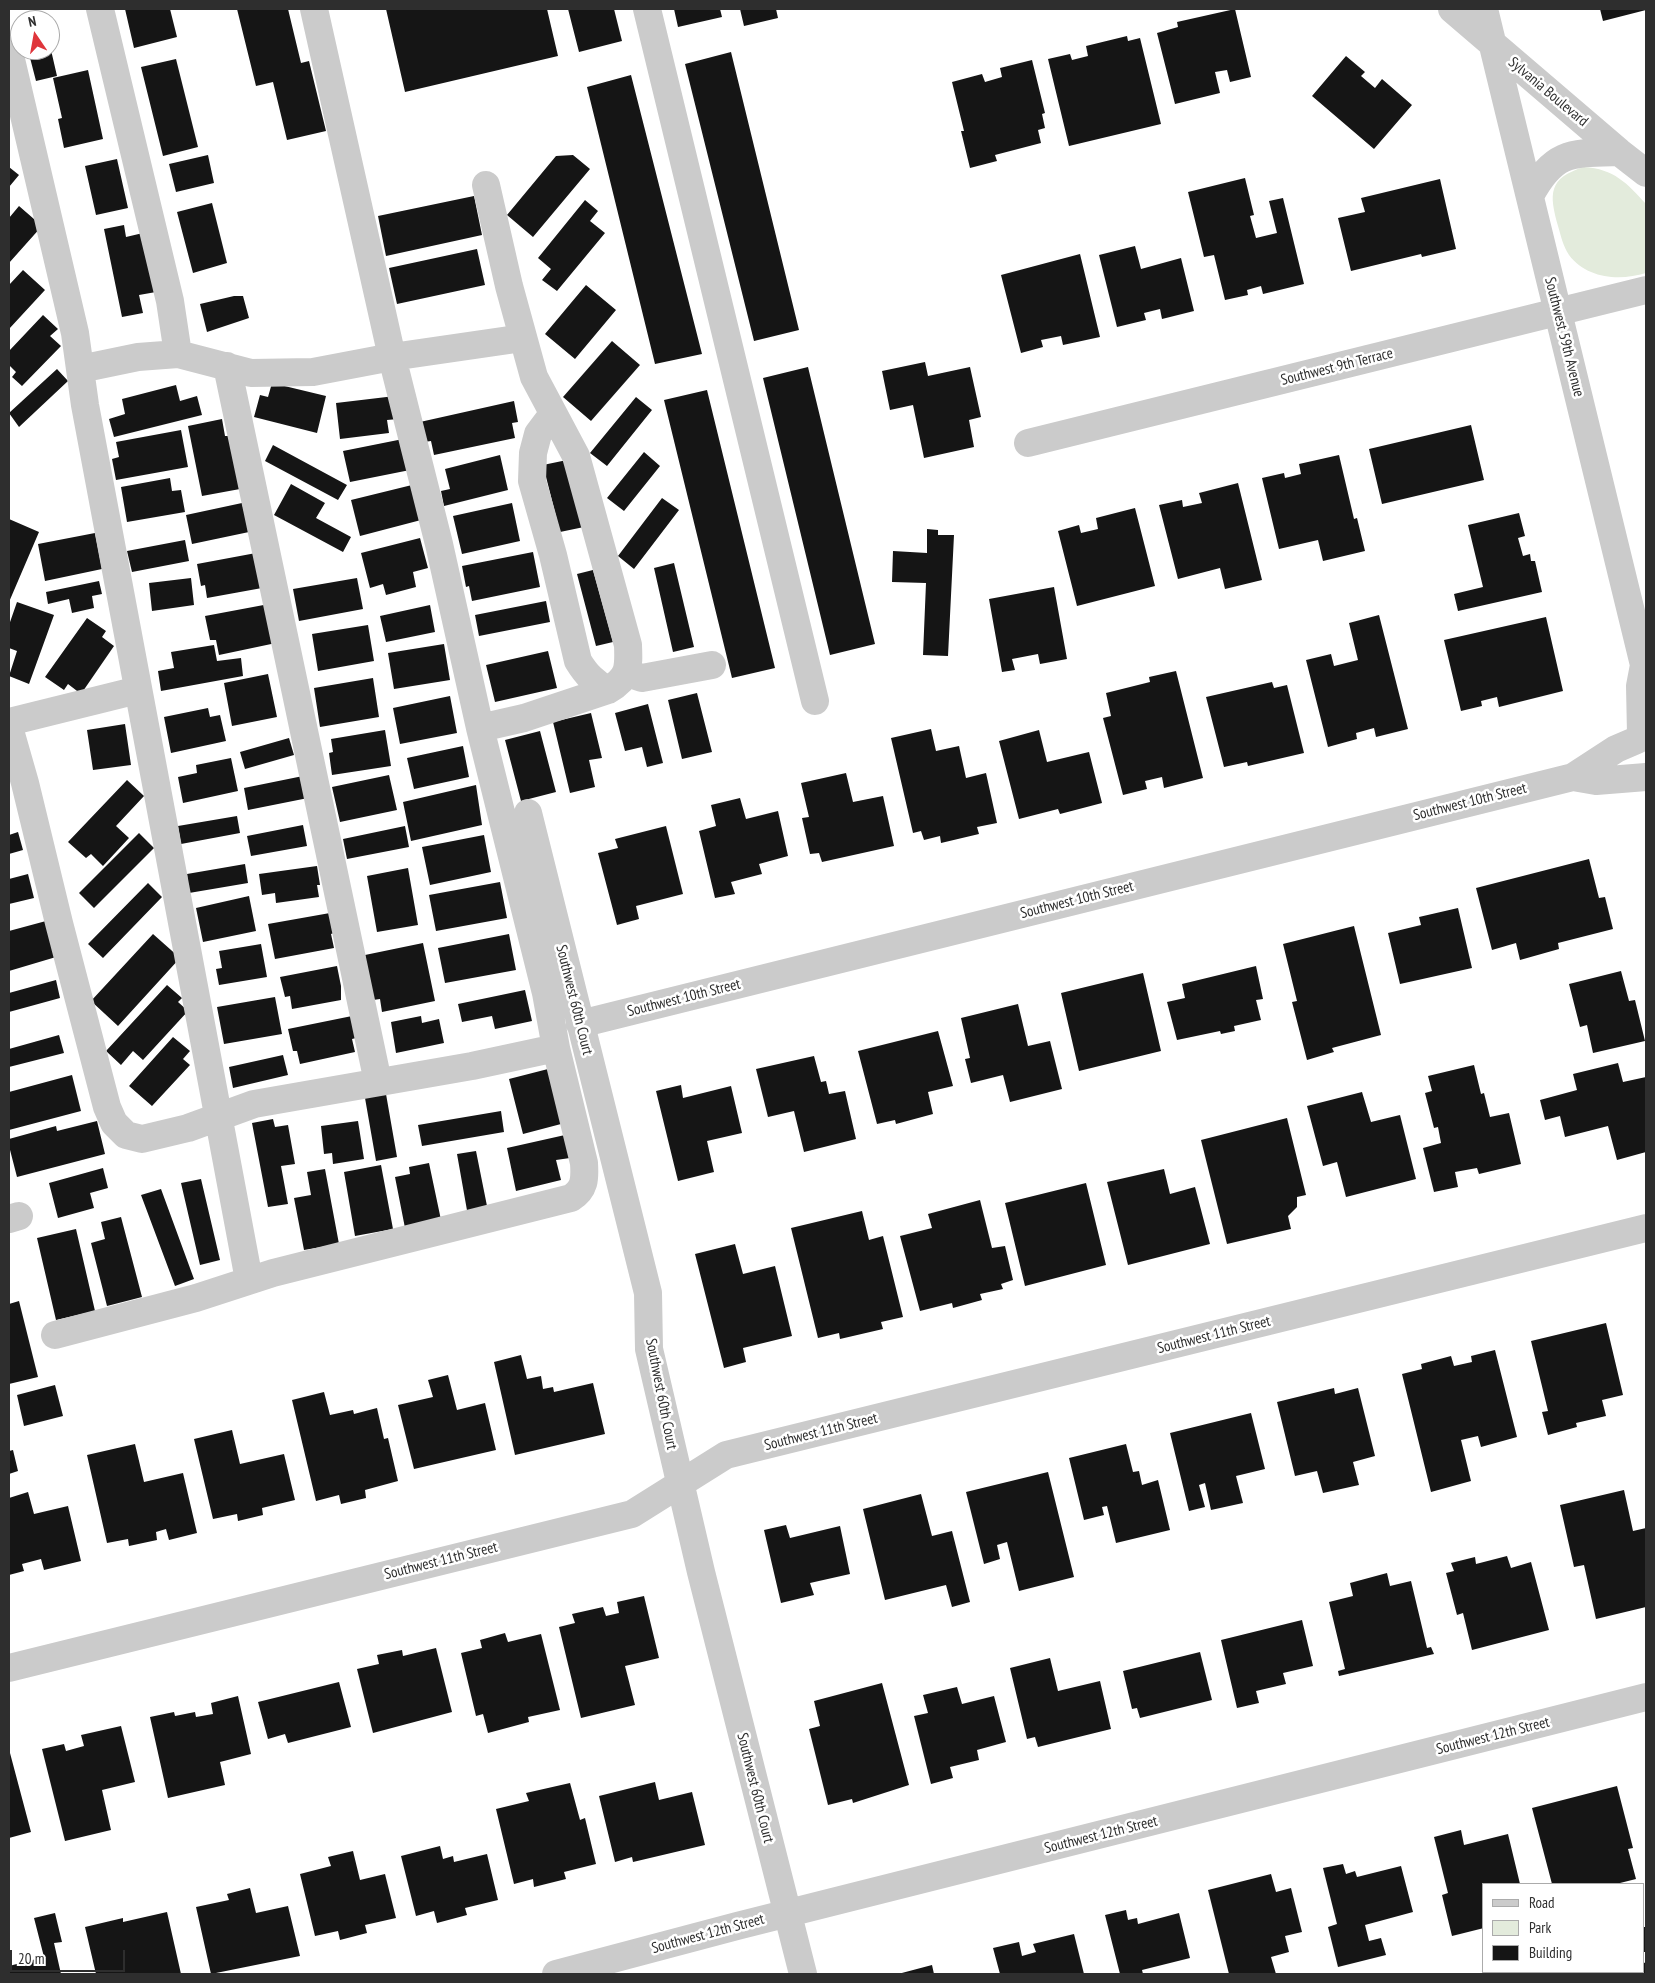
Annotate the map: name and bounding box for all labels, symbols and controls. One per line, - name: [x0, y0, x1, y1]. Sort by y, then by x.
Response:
- north arrow: [10, 10, 60, 60]
- text: N: [27, 12, 38, 31]
- street label: Sylvania Boulevard: [1505, 54, 1591, 130]
- street label: Southwest 59th Avenue: [1540, 275, 1588, 399]
- street label: Southwest 9th Terrace: [1279, 344, 1395, 390]
- street label: Southwest 10th Street: [1412, 779, 1528, 825]
- street label: Southwest 10th Street: [1019, 877, 1135, 923]
- street label: Southwest 60th Court: [552, 943, 596, 1057]
- street label: Southwest 10th Street: [626, 975, 742, 1021]
- street label: Southwest 11th Street: [1156, 1312, 1272, 1358]
- street label: Southwest 60th Court: [641, 1337, 681, 1451]
- street label: Southwest 11th Street: [763, 1409, 879, 1455]
- street label: Southwest 11th Street: [383, 1538, 499, 1584]
- street label: Southwest 12th Street: [1435, 1713, 1551, 1759]
- street label: Southwest 60th Court: [733, 1731, 777, 1845]
- street label: Southwest 12th Street: [1043, 1812, 1159, 1858]
- legend: [1482, 1883, 1645, 1973]
- text: Road: [1529, 1893, 1555, 1912]
- street label: Southwest 12th Street: [650, 1910, 766, 1958]
- text: Park: [1529, 1918, 1551, 1937]
- scale bar: [12, 1940, 128, 1972]
- text: Building: [1529, 1943, 1572, 1962]
- text: 20 m: [18, 1949, 44, 1968]

